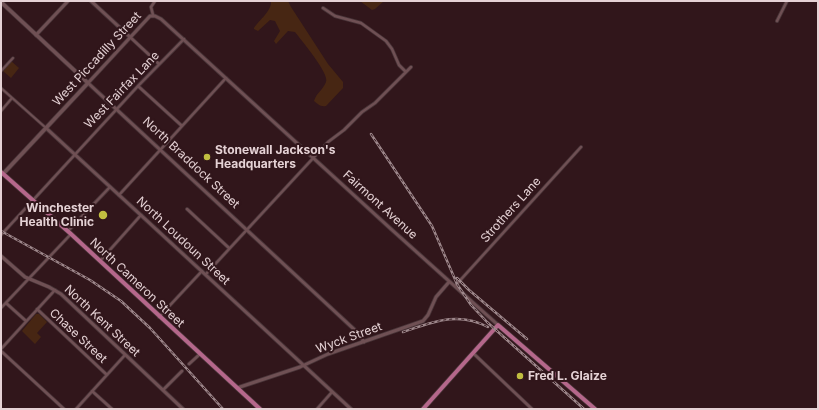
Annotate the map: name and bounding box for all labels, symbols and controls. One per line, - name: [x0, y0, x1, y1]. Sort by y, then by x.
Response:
- street label: West Piccadilly Street: [50, 9, 144, 109]
- street label: West Fairfax Lane: [82, 48, 162, 132]
- street label: North Braddock Street: [140, 114, 242, 212]
- place label: Stonewall Jackson's Headquarters: [215, 143, 335, 171]
- marker: Stonewall Jackson's Headquarters: [202, 152, 212, 162]
- street label: Fairmont Avenue: [340, 168, 420, 242]
- street label: Strothers Lane: [478, 174, 544, 246]
- street label: North Loudoun Street: [133, 194, 233, 288]
- place label: Winchester Health Clinic: [19, 201, 94, 229]
- marker: Winchester Health Clinic: [97, 209, 109, 221]
- street label: North Cameron Street: [87, 235, 187, 331]
- street label: North Kent Street: [61, 282, 143, 360]
- street label: Chase Street: [46, 306, 110, 366]
- street label: Wyck Street: [314, 319, 384, 357]
- place label: Fred L. Glaize: [528, 369, 607, 383]
- marker: Fred L. Glaize: [515, 371, 525, 381]

